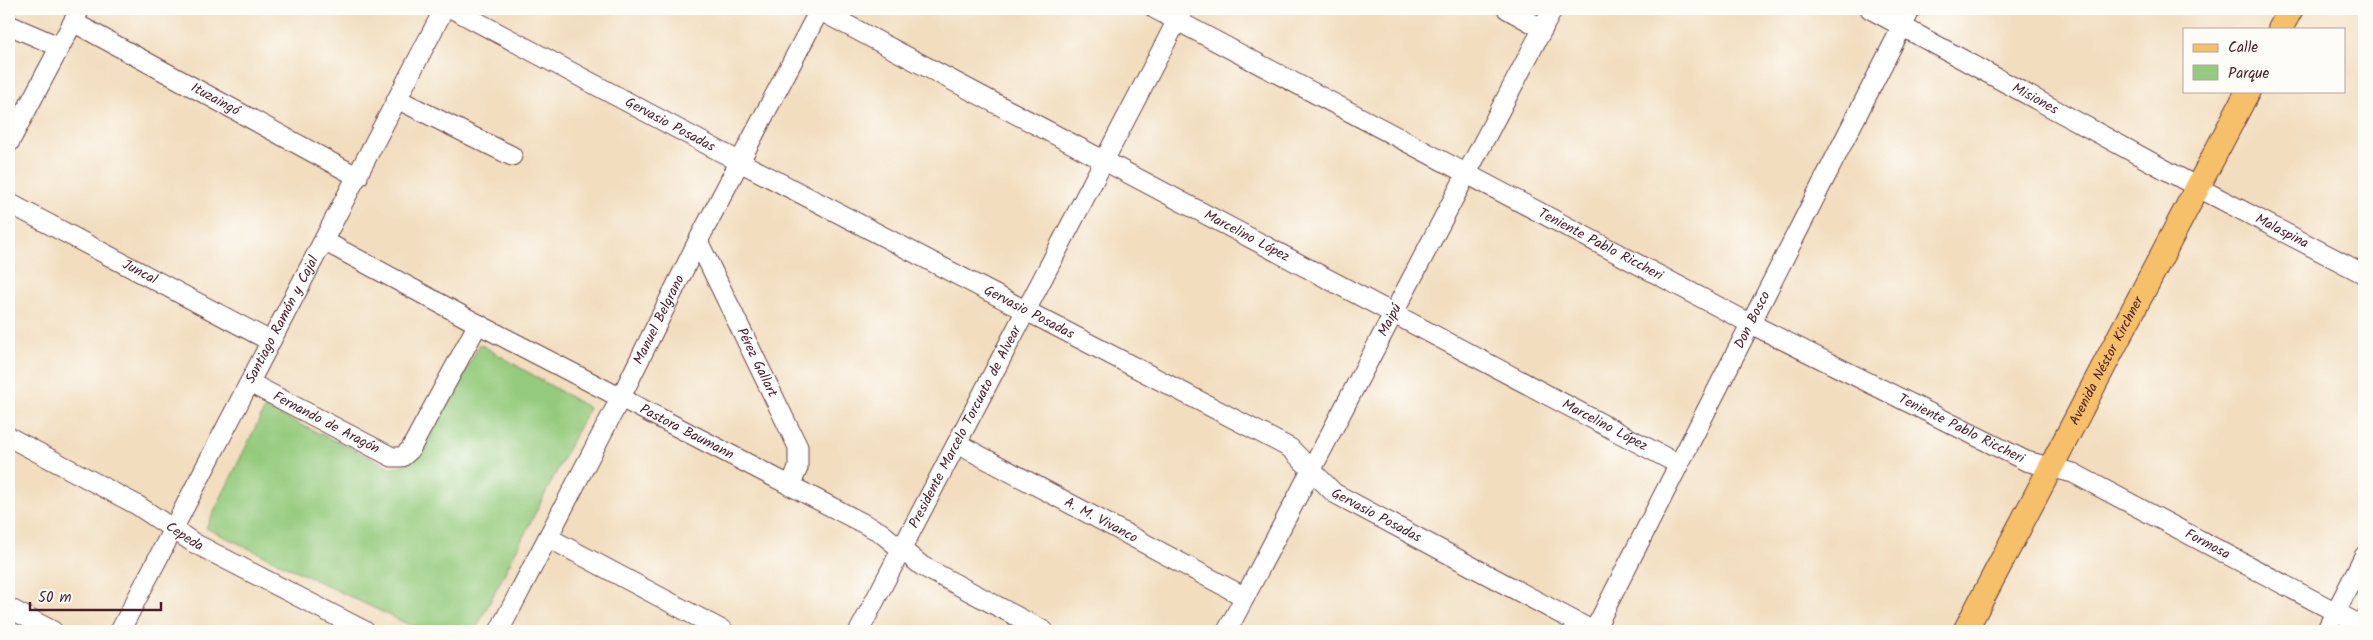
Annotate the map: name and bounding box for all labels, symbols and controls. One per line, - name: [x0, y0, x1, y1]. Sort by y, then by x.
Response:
- legend: [2183, 28, 2346, 92]
- text: Calle: [2228, 36, 2258, 60]
- text: Parque: [2228, 62, 2269, 86]
- street label: Ituzaingó: [187, 77, 244, 122]
- street label: Misiones: [2008, 77, 2062, 120]
- street label: Gervasio Posadas: [621, 92, 719, 158]
- street label: Teniente Pablo Riccheri: [1534, 202, 1668, 287]
- street label: Marcelino López: [1200, 204, 1293, 268]
- street label: Malaspina: [2251, 208, 2313, 254]
- street label: Santiago Ramón y Cajal: [240, 251, 325, 388]
- street label: Juncal: [118, 254, 162, 291]
- street label: Manuel Belgrano: [628, 271, 691, 368]
- street label: Gervasio Posadas: [980, 280, 1078, 345]
- street label: Don Bosco: [1729, 287, 1776, 353]
- street label: Avenida Néstor Kirchner: [2064, 291, 2150, 429]
- street label: Maipú: [1372, 300, 1408, 340]
- street label: Presidente Marcelo Torcuato de Alvear: [903, 321, 1028, 532]
- street label: Pérez Gallart: [731, 324, 784, 402]
- street label: Fernando de Aragón: [269, 386, 384, 460]
- street label: Teniente Pablo Riccheri: [1894, 388, 2029, 470]
- street label: Marcelino López: [1558, 394, 1652, 457]
- street label: Pastora Baumann: [636, 398, 738, 466]
- street label: Gervasio Posadas: [1327, 482, 1425, 549]
- street label: A. M. Vivanco: [1060, 491, 1142, 549]
- street label: Cepeda: [161, 516, 207, 557]
- street label: Formosa: [2181, 523, 2234, 565]
- scale bar: [30, 580, 161, 612]
- text: 50 m: [38, 586, 72, 610]

